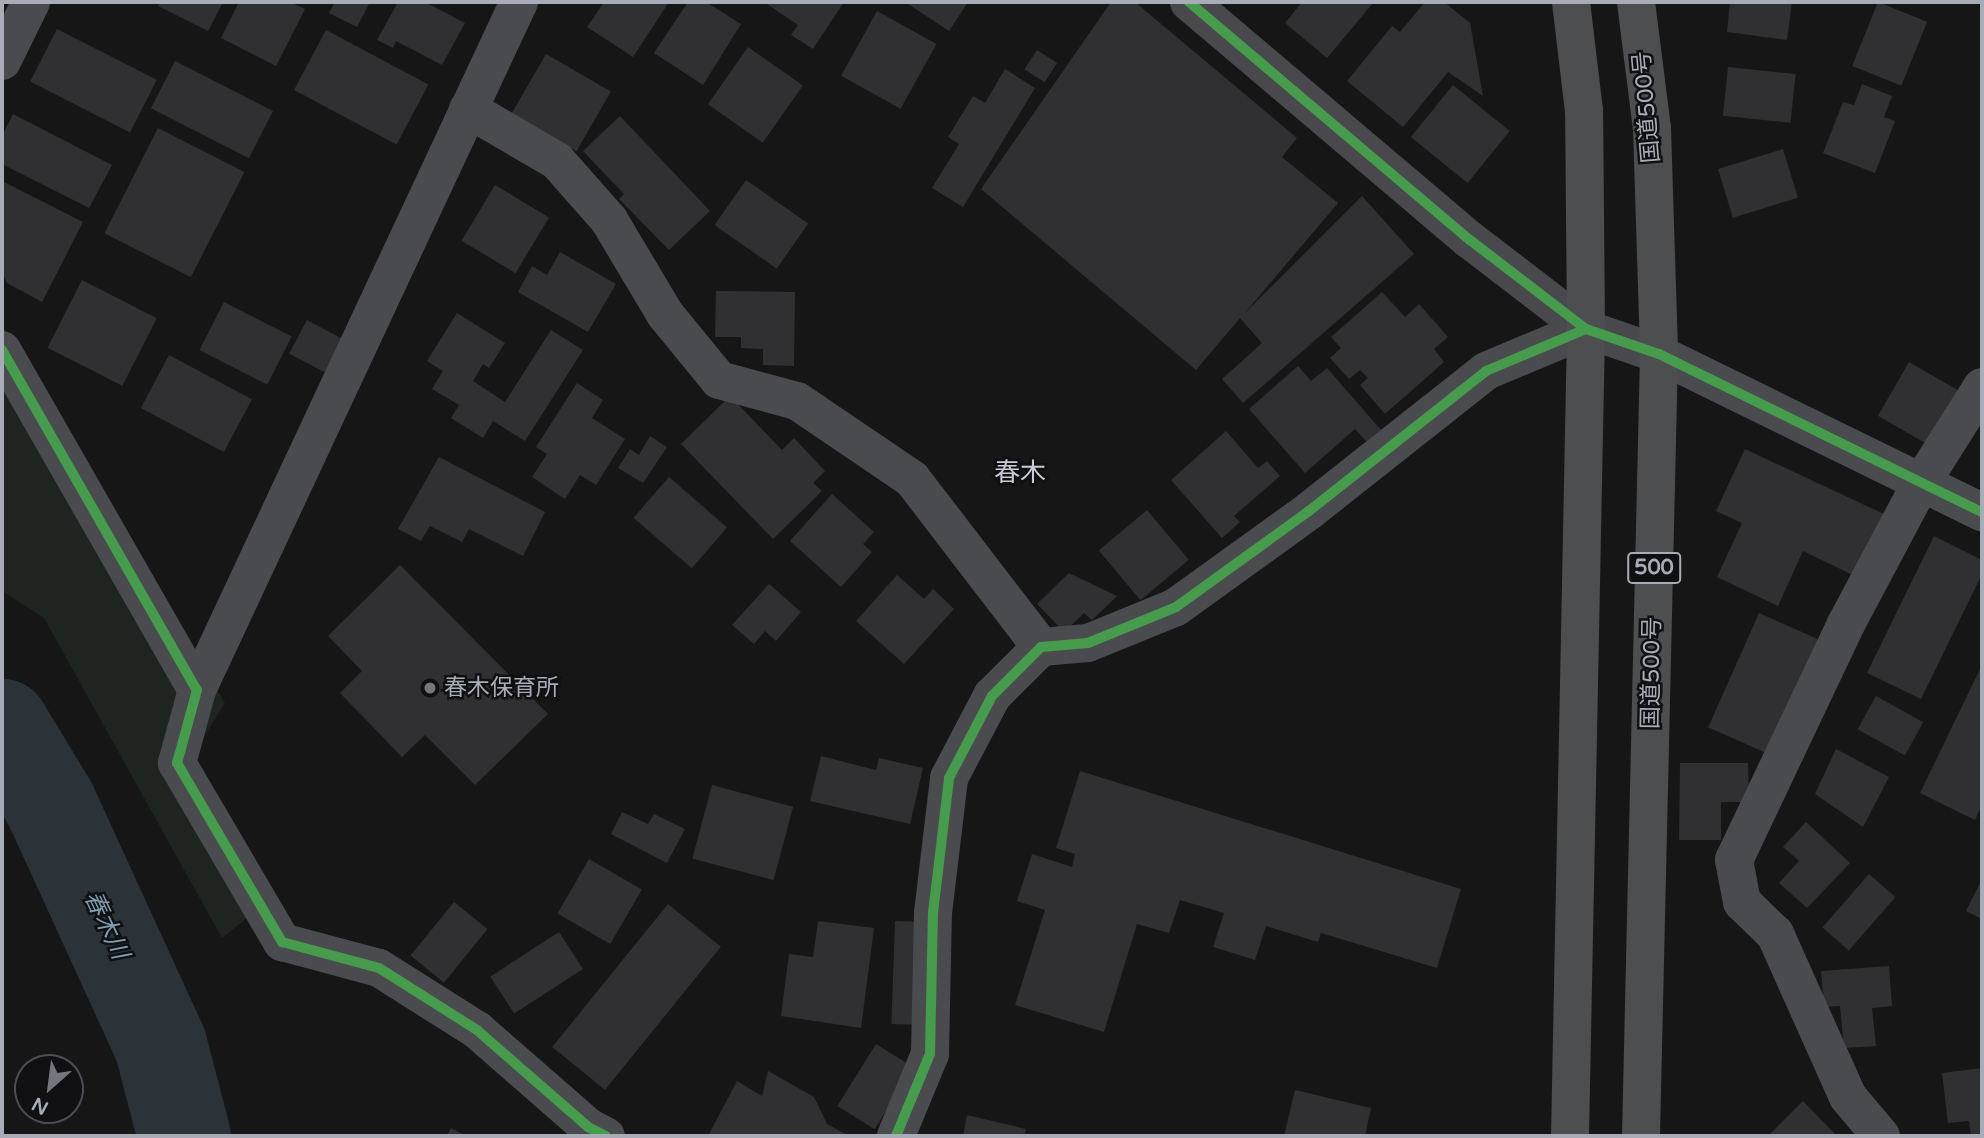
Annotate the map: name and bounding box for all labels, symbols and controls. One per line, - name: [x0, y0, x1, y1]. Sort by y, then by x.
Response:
- street label: 国道500号: [1628, 50, 1666, 164]
- district label: 春木: [994, 457, 1046, 489]
- road number: 500: [1626, 550, 1682, 586]
- street label: 国道500号: [1637, 617, 1667, 729]
- place label: 春木保育所: [444, 674, 559, 702]
- marker: 春木保育所: [422, 680, 438, 696]
- water label: 春木川: [78, 886, 134, 964]
- north arrow: [14, 1054, 84, 1124]
- text: N: [28, 1092, 52, 1119]

